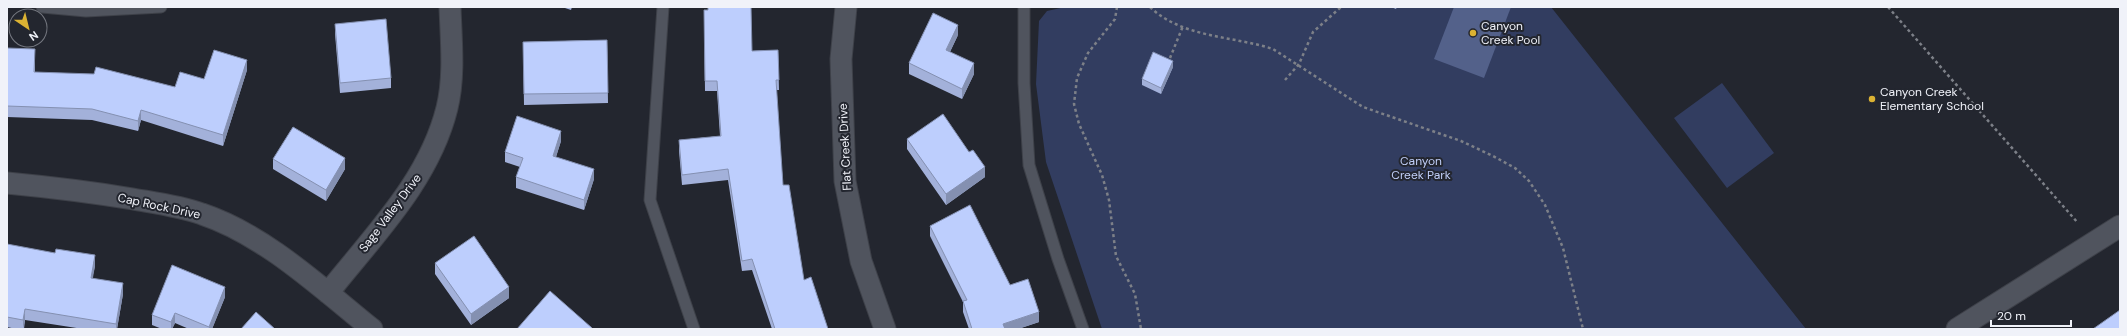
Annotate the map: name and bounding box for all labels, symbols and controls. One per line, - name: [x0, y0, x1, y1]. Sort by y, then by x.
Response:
- north arrow: [8, 8, 48, 48]
- place label: Canyon Creek Pool: [1481, 18, 1540, 48]
- text: N: [26, 28, 41, 44]
- marker: Canyon Creek Pool: [1468, 28, 1478, 38]
- place label: Canyon Creek Elementary School: [1880, 84, 1984, 114]
- marker: Canyon Creek Elementary School: [1867, 94, 1877, 104]
- street label: Flat Creek Drive: [835, 103, 855, 191]
- park label: Canyon Creek Park: [1391, 153, 1451, 183]
- street label: Sage Valley Drive: [355, 170, 425, 255]
- street label: Cap Rock Drive: [116, 189, 202, 223]
- scale bar: [1991, 302, 2071, 328]
- text: 20 m: [1997, 308, 2026, 324]

